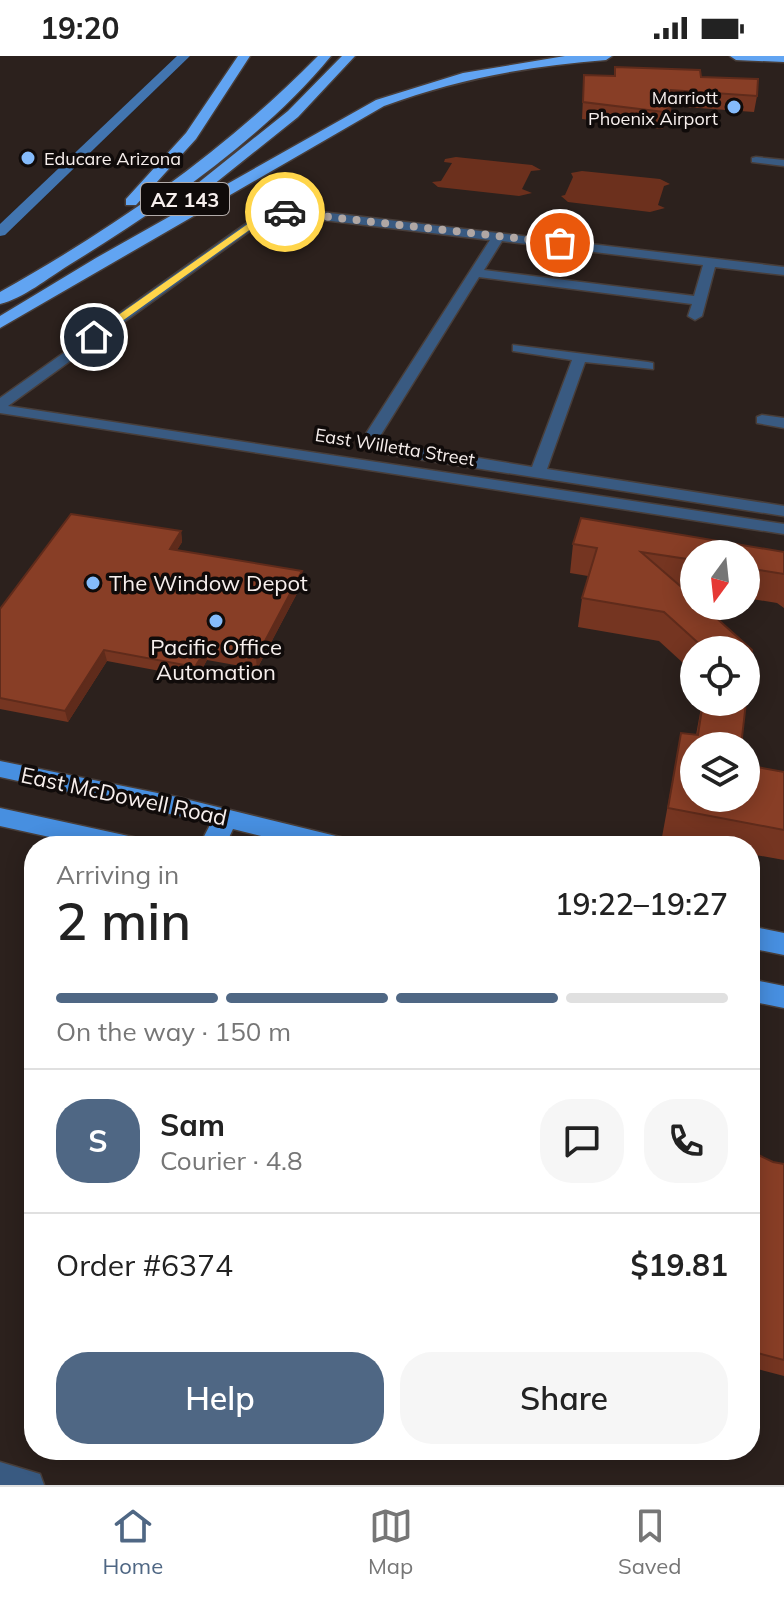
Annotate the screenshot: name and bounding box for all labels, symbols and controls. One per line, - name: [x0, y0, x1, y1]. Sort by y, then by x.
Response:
- text: 19:20: [40, 9, 119, 47]
- place label: Marriott Phoenix Airport: [588, 86, 718, 130]
- marker: Marriott Phoenix Airport: [725, 98, 743, 116]
- place label: Educare Arizona: [44, 147, 181, 170]
- marker: Educare Arizona: [19, 149, 37, 167]
- courier: [245, 172, 325, 252]
- road number: AZ 143: [141, 183, 229, 215]
- icon: car: [263, 190, 307, 234]
- pin: [526, 209, 594, 277]
- icon: bag: [538, 221, 582, 265]
- pin: [60, 303, 128, 371]
- icon: home: [72, 315, 116, 359]
- street label: East Willetta Street: [314, 423, 476, 471]
- north arrow: [680, 540, 760, 620]
- map controls: [680, 540, 760, 812]
- place label: The Window Depot: [109, 569, 308, 597]
- marker: The Window Depot: [84, 574, 102, 592]
- marker: Pacific Office Automation: [207, 612, 225, 630]
- place label: Pacific Office Automation: [150, 633, 282, 686]
- button: locate: [680, 636, 760, 716]
- button: layers: [680, 732, 760, 812]
- street label: East McDowell Road: [18, 760, 230, 832]
- text: Arriving in: [56, 858, 179, 891]
- text: 19:22–19:27: [555, 885, 728, 923]
- text: 2 min: [56, 888, 191, 953]
- text: On the way · 150 m: [56, 1015, 291, 1048]
- button: chat: [540, 1099, 624, 1183]
- button: phone: [644, 1099, 728, 1183]
- text: Sam: [160, 1106, 225, 1144]
- text: S: [88, 1122, 108, 1160]
- text: Courier · 4.8: [160, 1144, 303, 1177]
- text: Order #6374: [56, 1246, 233, 1284]
- text: $19.81: [631, 1246, 728, 1284]
- button: Help: [56, 1352, 384, 1444]
- button: Share: [400, 1352, 728, 1444]
- tab: Home: [102, 1504, 163, 1580]
- tab: Map: [368, 1504, 413, 1580]
- tab: Saved: [618, 1504, 682, 1580]

